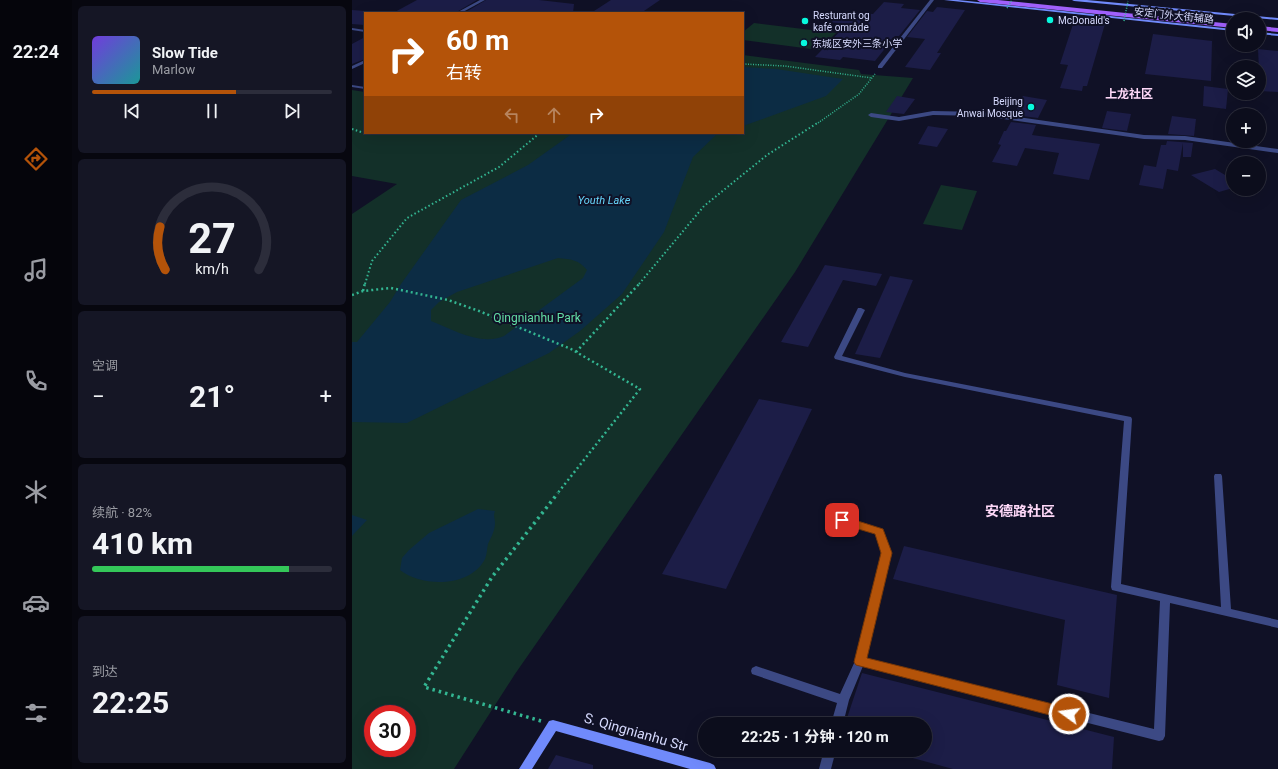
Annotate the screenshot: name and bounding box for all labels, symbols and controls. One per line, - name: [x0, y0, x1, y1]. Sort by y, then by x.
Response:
- street label: 安定门外大街辅路: [1134, 6, 1214, 25]
- place label: Resturant og kafé område: [813, 10, 870, 33]
- map controls: [1226, 12, 1266, 196]
- button: sound: [1226, 12, 1266, 52]
- marker: McDonald's: [1045, 15, 1055, 25]
- place label: McDonald's: [1058, 15, 1110, 26]
- marker: Resturant og kafé område: [800, 16, 810, 26]
- text: 60 m: [446, 24, 509, 57]
- icon: right: [380, 28, 432, 80]
- marker: 东城区安外三条小学: [799, 38, 809, 48]
- place label: 东城区安外三条小学: [812, 38, 902, 49]
- text: 22:24: [13, 41, 59, 62]
- text: Slow Tide: [152, 44, 218, 62]
- button: layers: [1226, 60, 1266, 100]
- text: Marlow: [152, 62, 195, 77]
- text: 右转: [446, 62, 482, 83]
- district label: 上龙社区: [1105, 87, 1153, 101]
- place label: Beijing Anwai Mosque: [957, 96, 1023, 119]
- icon: previous: [121, 100, 143, 122]
- icon: pause: [201, 100, 223, 122]
- icon: next: [281, 100, 303, 122]
- marker: Beijing Anwai Mosque: [1026, 102, 1036, 112]
- icon: left: [501, 104, 523, 126]
- icon: ahead: [543, 104, 565, 126]
- icon: right: [585, 104, 607, 126]
- button: +: [1226, 108, 1266, 148]
- icon: directions: [22, 145, 50, 173]
- button: −: [1226, 156, 1266, 196]
- water label: Youth Lake: [578, 194, 631, 207]
- text: 27: [188, 214, 236, 263]
- icon: music: [22, 256, 50, 284]
- text: km/h: [195, 260, 229, 276]
- park label: Qingnianhu Park: [493, 311, 582, 325]
- text: 空调: [92, 358, 118, 373]
- icon: phone: [22, 367, 50, 395]
- text: 21°: [189, 379, 235, 414]
- text: −: [92, 384, 105, 409]
- text: +: [320, 384, 332, 409]
- icon: climate: [22, 478, 50, 506]
- pin: [825, 503, 859, 537]
- district label: 安德路社区: [985, 503, 1055, 519]
- text: 续航 · 82%: [92, 505, 152, 520]
- icon: arrive: [831, 509, 853, 531]
- text: 410 km: [92, 526, 193, 561]
- icon: car: [22, 589, 50, 617]
- text: 到达: [92, 664, 118, 679]
- text: 22:25: [92, 685, 169, 720]
- position arrow: [1048, 693, 1090, 735]
- icon: filters: [22, 699, 50, 727]
- speed limit sign: 30: [364, 705, 416, 757]
- street label: S. Qingnianhu Str: [582, 710, 690, 755]
- text: 22:25 · 1 分钟 · 120 m: [741, 728, 889, 746]

